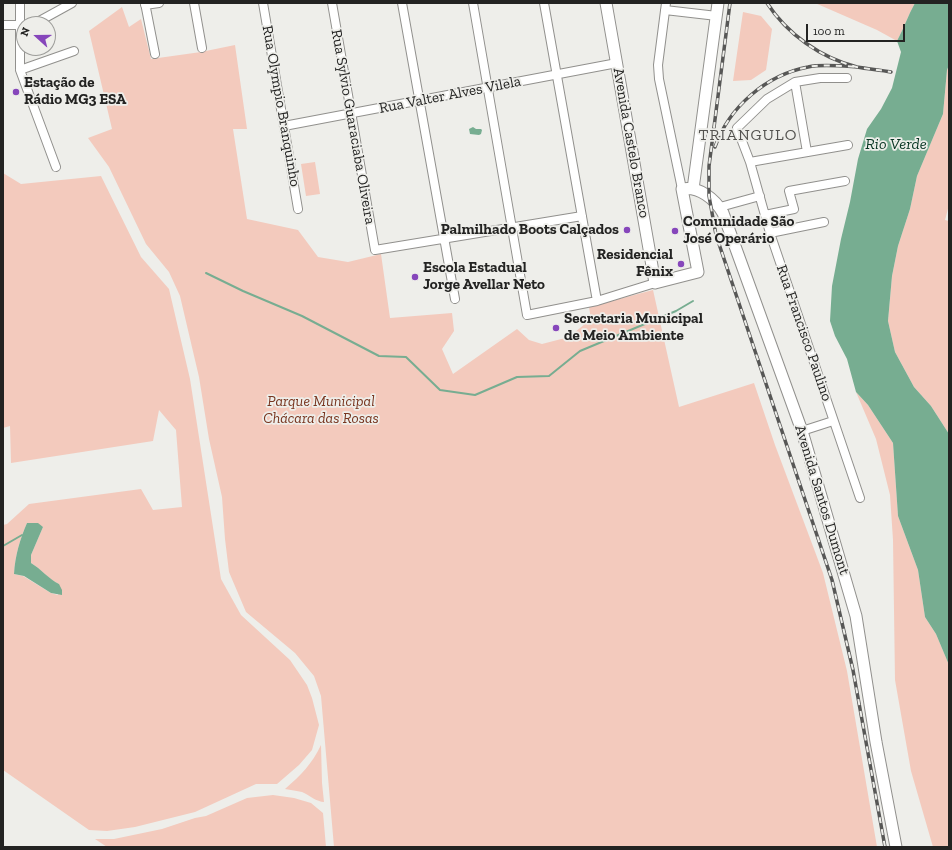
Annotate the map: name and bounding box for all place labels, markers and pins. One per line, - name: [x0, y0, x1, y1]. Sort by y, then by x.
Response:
- place label: Estação de Rádio MG3 ESA: [24, 74, 126, 109]
- marker: Estação de Rádio MG3 ESA: [11, 87, 21, 97]
- place label: Comunidade São José Operário: [683, 213, 794, 248]
- place label: Palmilhado Boots Calçados: [441, 221, 619, 239]
- marker: Palmilhado Boots Calçados: [622, 225, 632, 235]
- marker: Comunidade São José Operário: [670, 226, 680, 236]
- place label: Residencial Fênix: [597, 246, 673, 281]
- place label: Escola Estadual Jorge Avellar Neto: [423, 259, 545, 294]
- marker: Residencial Fênix: [676, 259, 686, 269]
- marker: Escola Estadual Jorge Avellar Neto: [410, 272, 420, 282]
- place label: Secretaria Municipal de Meio Ambiente: [564, 310, 703, 345]
- marker: Secretaria Municipal de Meio Ambiente: [551, 323, 561, 333]

